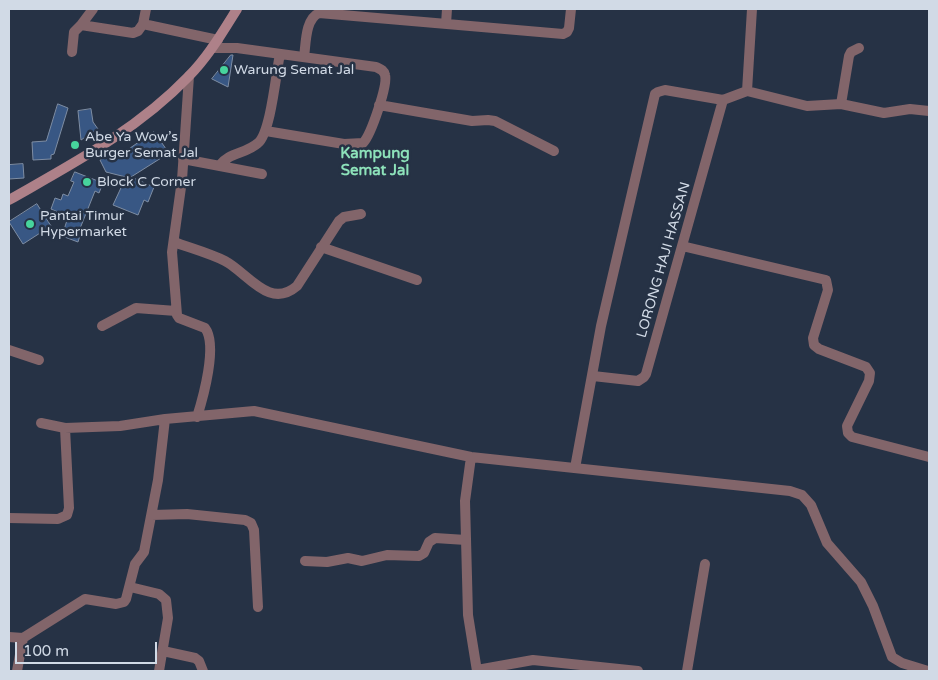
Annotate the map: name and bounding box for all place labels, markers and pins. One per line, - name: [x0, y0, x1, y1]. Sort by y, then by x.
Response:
- place label: Warung Semat Jal: [234, 62, 354, 78]
- marker: Warung Semat Jal: [218, 64, 230, 76]
- place label: Abe Ya Wow’s Burger Semat Jal: [85, 129, 198, 162]
- marker: Abe Ya Wow’s Burger Semat Jal: [69, 139, 81, 151]
- place label: Block C Corner: [97, 174, 196, 190]
- marker: Block C Corner: [81, 176, 93, 188]
- place label: Pantai Timur Hypermarket: [40, 208, 127, 240]
- marker: Pantai Timur Hypermarket: [24, 218, 36, 230]

